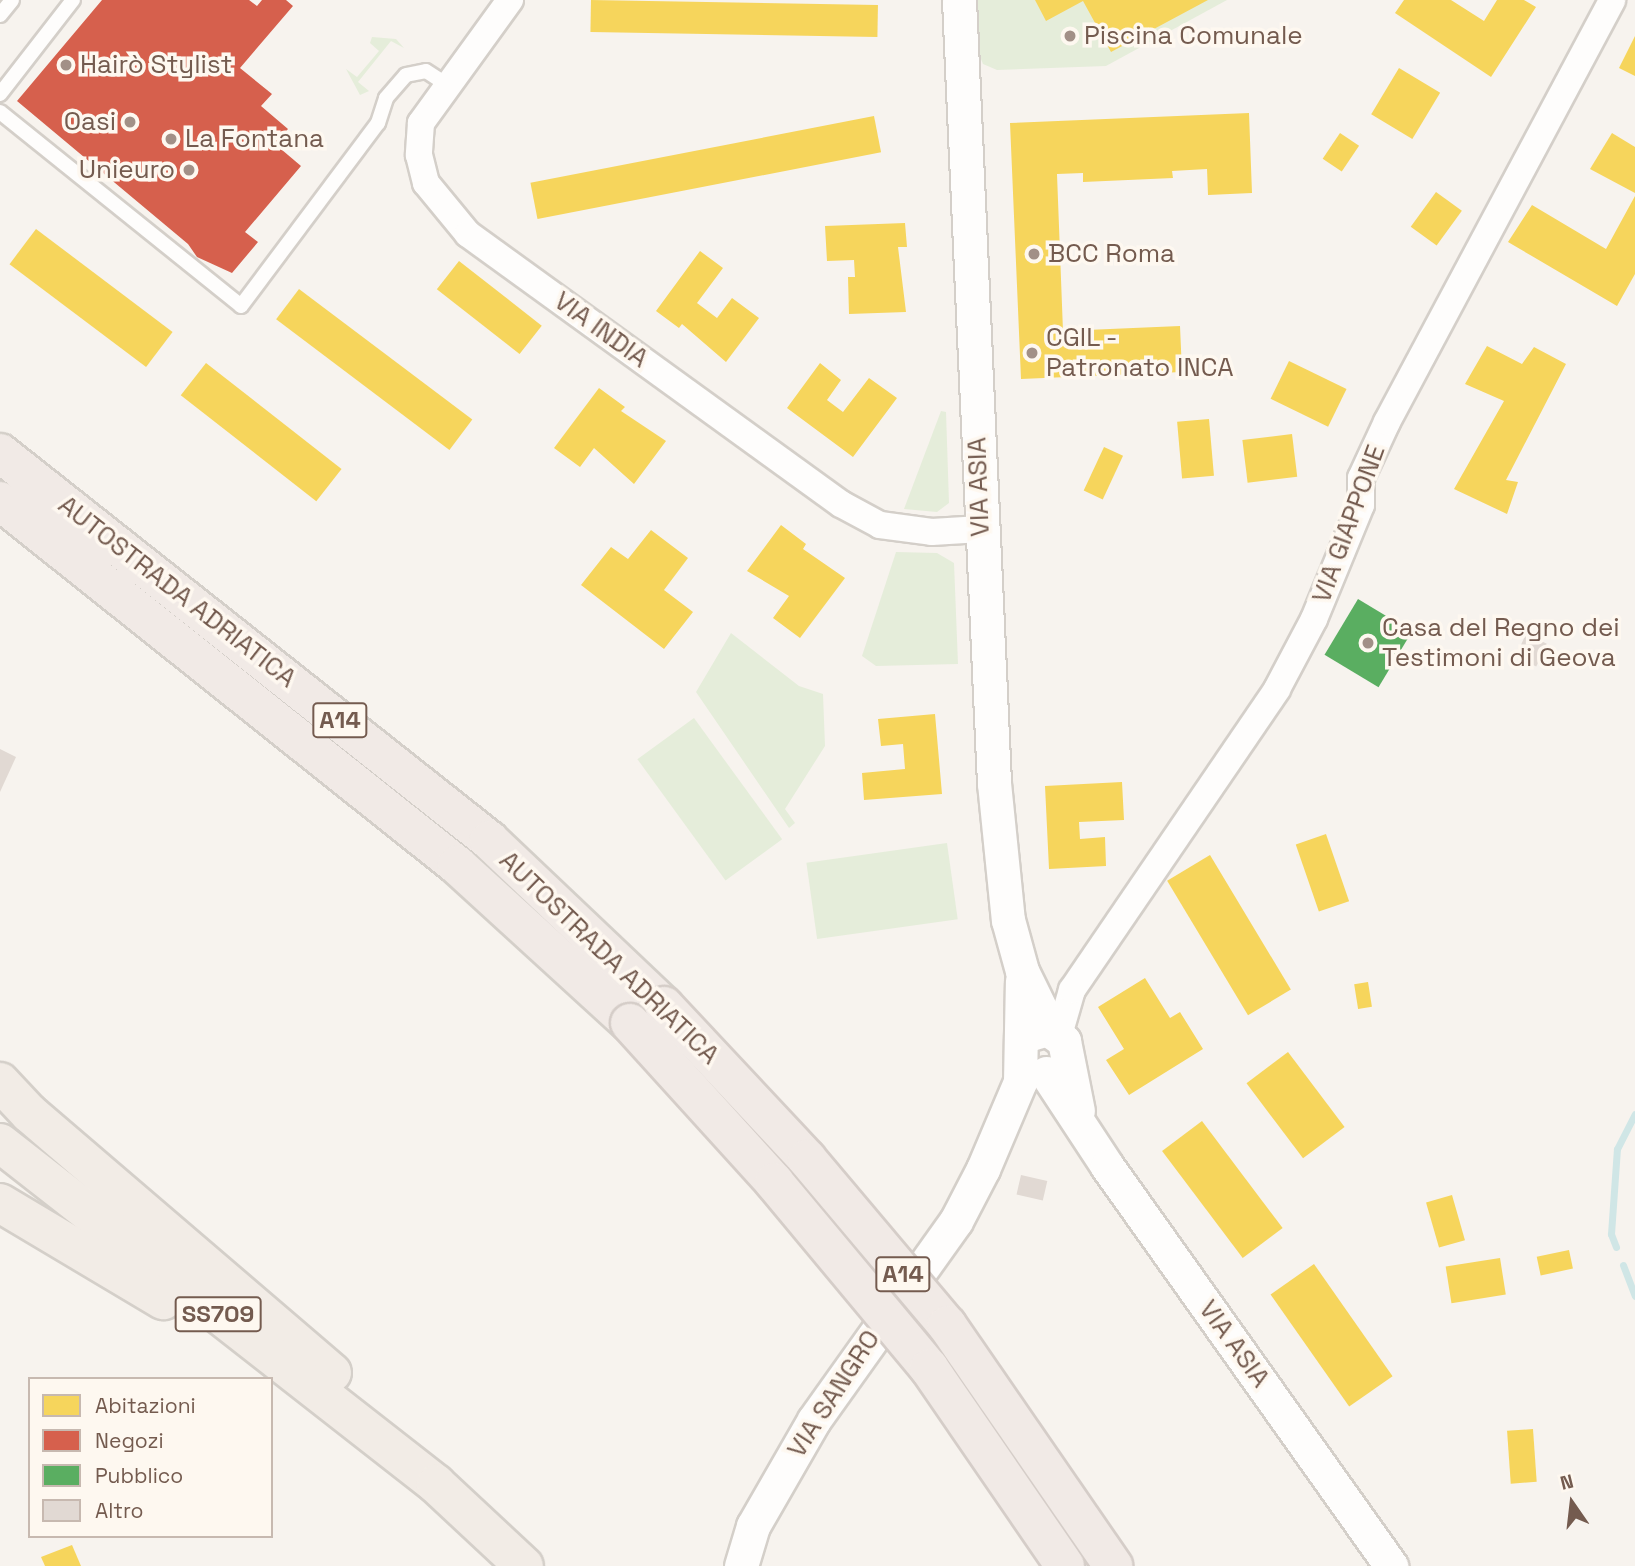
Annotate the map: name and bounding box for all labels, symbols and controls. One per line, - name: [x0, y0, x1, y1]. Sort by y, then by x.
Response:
- place label: Piscina Comunale: [1084, 20, 1303, 52]
- marker: Piscina Comunale: [1062, 28, 1078, 44]
- place label: Hairò Stylist: [80, 49, 232, 81]
- marker: Hairò Stylist: [58, 57, 74, 73]
- place label: Oasi: [64, 106, 116, 138]
- marker: Oasi: [122, 114, 138, 130]
- place label: La Fontana: [185, 123, 324, 155]
- marker: La Fontana: [163, 131, 179, 147]
- place label: Unieuro: [79, 154, 175, 186]
- marker: Unieuro: [181, 162, 197, 178]
- place label: BCC Roma: [1048, 238, 1175, 270]
- marker: BCC Roma: [1026, 246, 1042, 262]
- street label: VIA INDIA: [548, 285, 654, 375]
- place label: CGIL - Patronato INCA: [1046, 322, 1234, 384]
- marker: CGIL - Patronato INCA: [1024, 345, 1040, 361]
- street label: VIA ASIA: [962, 436, 996, 538]
- street label: VIA GIAPPONE: [1306, 441, 1392, 607]
- street label: AUTOSTRADA ADRIATICA: [52, 489, 302, 695]
- place label: Casa del Regno dei Testimoni di Geova: [1382, 612, 1620, 674]
- marker: Casa del Regno dei Testimoni di Geova: [1360, 635, 1376, 651]
- road number: A14: [312, 700, 368, 740]
- street label: AUTOSTRADA ADRIATICA: [492, 845, 726, 1071]
- road number: A14: [875, 1254, 931, 1294]
- road number: SS709: [174, 1294, 262, 1334]
- street label: VIA ASIA: [1192, 1294, 1276, 1394]
- street label: VIA SANGRO: [781, 1324, 887, 1464]
- legend: [28, 1377, 273, 1538]
- text: Abitazioni: [95, 1392, 196, 1419]
- text: Negozi: [95, 1427, 164, 1454]
- text: Pubblico: [95, 1462, 183, 1489]
- north arrow: [1537, 1468, 1607, 1538]
- text: N: [1558, 1468, 1576, 1496]
- text: Altro: [95, 1497, 144, 1524]

